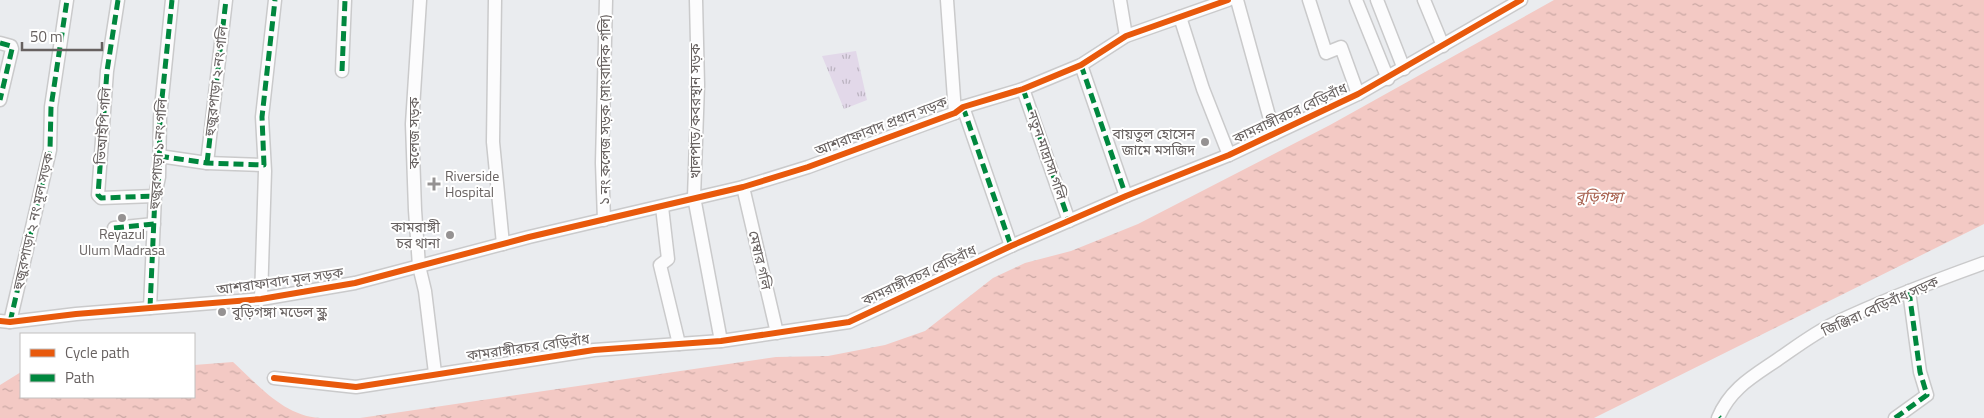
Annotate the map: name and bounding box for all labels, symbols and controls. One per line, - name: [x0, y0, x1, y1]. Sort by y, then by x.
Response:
- street label: ১ নং কলেজ সড়ক (সাংবাদিক গলি): [594, 15, 615, 205]
- scale bar: [22, 20, 102, 52]
- street label: হুজুরপাড়া ২ নং গলি: [198, 24, 233, 138]
- text: 50 m: [30, 25, 63, 48]
- street label: খালপাড়/কবরস্থান সড়ক: [684, 43, 705, 179]
- street label: কামরাঙ্গীরচর বেড়িবাঁধ: [1228, 77, 1351, 149]
- street label: ভিআইপি গলি: [89, 86, 116, 166]
- street label: আশরাফাবাদ প্রধান সড়ক: [811, 90, 951, 161]
- street label: কলেজ সড়ক: [403, 96, 424, 170]
- street label: হুজুরপাড়া ১ নং গলি: [143, 97, 172, 211]
- street label: নতুন মাদ্রাসা গলি: [1022, 106, 1073, 203]
- place label: বায়তুল হোসেন জামে মসজিদ: [1111, 123, 1196, 160]
- marker: বায়তুল হোসেন জামে মসজিদ: [1199, 136, 1211, 148]
- street label: হুজুরপাড়া ২ নং মূল সড়ক: [6, 150, 59, 292]
- place label: Riverside Hospital: [445, 165, 499, 202]
- marker: Riverside Hospital: [427, 177, 441, 191]
- water label: বুড়িগঙ্গা: [1575, 185, 1626, 208]
- marker: Reyazul Ulum Madrasa: [116, 212, 128, 224]
- place label: কামরাঙ্গী চর থানা: [390, 216, 440, 253]
- place label: Reyazul Ulum Madrasa: [79, 223, 165, 260]
- street label: মেম্বার গলি: [744, 228, 778, 292]
- marker: কামরাঙ্গী চর থানা: [444, 229, 456, 241]
- street label: কামরাঙ্গীরচর বেড়িবাঁধ: [857, 239, 980, 311]
- street label: আশরাফাবাদ মূল সড়ক: [214, 261, 345, 300]
- street label: জিঞ্জিরা বেড়িবাঁধ সড়ক: [1817, 270, 1942, 341]
- place label: বুড়িগঙ্গা মডেল স্কুল: [231, 301, 327, 322]
- marker: বুড়িগঙ্গা মডেল স্কুল: [216, 306, 228, 318]
- street label: কামরাঙ্গীরচর বেড়িবাঁধ: [464, 327, 591, 366]
- legend: [20, 333, 195, 398]
- text: Cycle path: [65, 341, 130, 364]
- text: Path: [65, 366, 95, 389]

